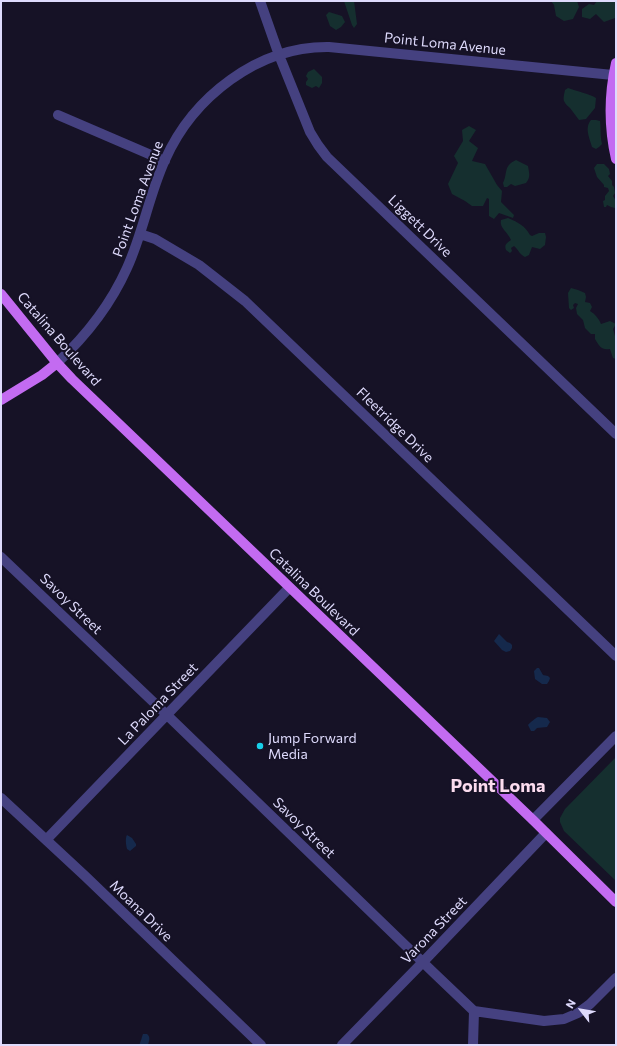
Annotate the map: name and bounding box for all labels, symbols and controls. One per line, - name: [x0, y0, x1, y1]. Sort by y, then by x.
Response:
- street label: Point Loma Avenue: [383, 29, 507, 59]
- street label: Point Loma Avenue: [109, 139, 167, 259]
- street label: Liggett Drive: [385, 192, 455, 260]
- street label: Catalina Boulevard: [14, 289, 104, 389]
- street label: Fleetridge Drive: [353, 384, 437, 466]
- street label: Catalina Boulevard: [265, 545, 363, 639]
- street label: Savoy Street: [36, 570, 106, 638]
- street label: La Paloma Street: [115, 659, 201, 749]
- place label: Jump Forward Media: [268, 730, 357, 762]
- marker: Jump Forward Media: [255, 741, 265, 751]
- district label: Point Loma: [450, 775, 546, 797]
- street label: Savoy Street: [269, 794, 339, 862]
- street label: Moana Drive: [106, 877, 176, 945]
- street label: Varona Street: [398, 893, 470, 967]
- north arrow: [561, 990, 601, 1030]
- text: N: [563, 997, 578, 1010]

